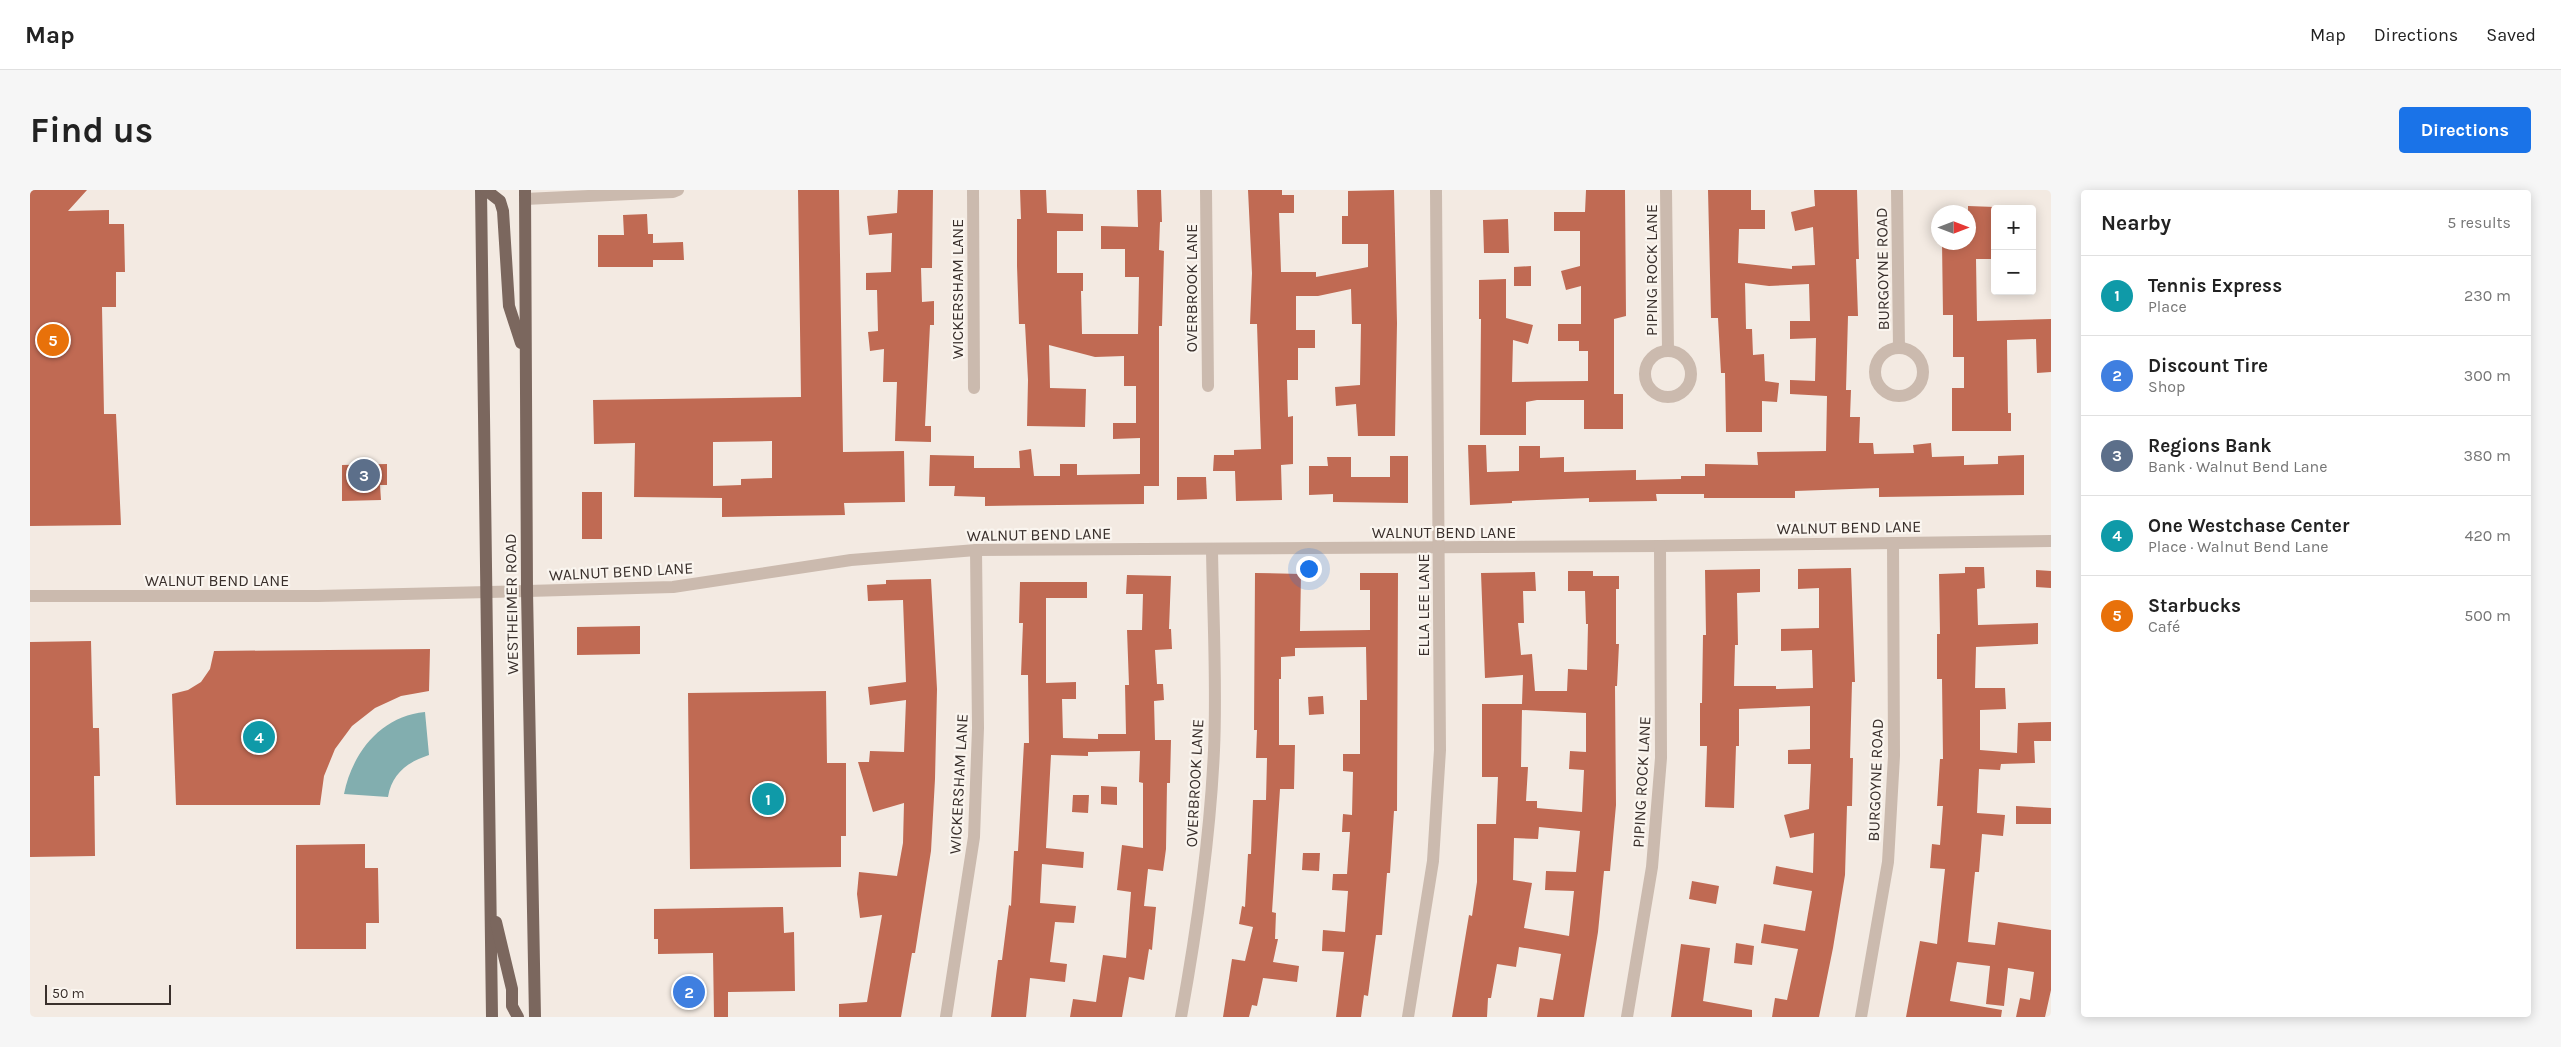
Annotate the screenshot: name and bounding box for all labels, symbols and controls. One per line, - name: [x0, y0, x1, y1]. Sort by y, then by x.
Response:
- text: Map: [25, 21, 75, 49]
- text: Map: [2310, 24, 2346, 46]
- text: Directions: [2374, 24, 2458, 46]
- text: Saved: [2486, 24, 2536, 46]
- button: Directions: [2399, 107, 2531, 153]
- text: Find us: [30, 110, 153, 151]
- street label: PIPING ROCK LANE: [1642, 204, 1661, 336]
- north arrow: [1931, 205, 1976, 250]
- map controls: [1991, 205, 2036, 295]
- button: +: [1991, 205, 2036, 250]
- street label: BURGOYNE ROAD: [1872, 207, 1893, 331]
- text: Nearby: [2101, 211, 2171, 235]
- text: 5 results: [2447, 213, 2511, 232]
- street label: WICKERSHAM LANE: [948, 219, 967, 359]
- street label: OVERBROOK LANE: [1182, 224, 1201, 352]
- button: −: [1991, 250, 2036, 295]
- text: Tennis Express: [2148, 275, 2282, 297]
- text: 1: [2114, 286, 2120, 305]
- text: 230 m: [2464, 286, 2511, 305]
- text: Place: [2148, 297, 2187, 316]
- pin: 5: [37, 321, 69, 359]
- text: Discount Tire: [2148, 355, 2268, 377]
- text: 2: [2112, 366, 2122, 385]
- text: 300 m: [2464, 366, 2511, 385]
- text: Shop: [2148, 377, 2185, 396]
- text: Regions Bank: [2148, 435, 2272, 457]
- text: 3: [2112, 446, 2122, 465]
- text: 380 m: [2463, 446, 2511, 465]
- pin: 3: [348, 456, 380, 494]
- text: Bank · Walnut Bend Lane: [2148, 457, 2327, 476]
- text: One Westchase Center: [2148, 515, 2349, 537]
- street label: WALNUT BEND LANE: [1777, 517, 1921, 538]
- street label: WALNUT BEND LANE: [1372, 523, 1516, 542]
- street label: WALNUT BEND LANE: [967, 524, 1111, 545]
- text: 4: [2112, 526, 2122, 545]
- text: 420 m: [2465, 526, 2511, 545]
- street label: WESTHEIMER ROAD: [501, 533, 522, 675]
- text: Place · Walnut Bend Lane: [2148, 537, 2329, 556]
- street label: ELLA LEE LANE: [1414, 554, 1433, 656]
- your location: [1296, 556, 1322, 582]
- street label: WALNUT BEND LANE: [548, 558, 694, 585]
- street label: WALNUT BEND LANE: [145, 571, 289, 590]
- text: Starbucks: [2148, 595, 2241, 617]
- text: 5: [2112, 606, 2122, 625]
- text: 500 m: [2464, 606, 2511, 625]
- text: Café: [2148, 617, 2180, 636]
- street label: WICKERSHAM LANE: [945, 713, 972, 855]
- street label: PIPING ROCK LANE: [1629, 716, 1654, 848]
- pin: 4: [243, 718, 275, 756]
- street label: OVERBROOK LANE: [1182, 718, 1207, 848]
- street label: BURGOYNE ROAD: [1864, 718, 1887, 842]
- pin: 1: [752, 780, 784, 818]
- pin: 2: [673, 973, 705, 1011]
- scale bar: [45, 982, 171, 1005]
- text: 50 m: [52, 985, 85, 1002]

